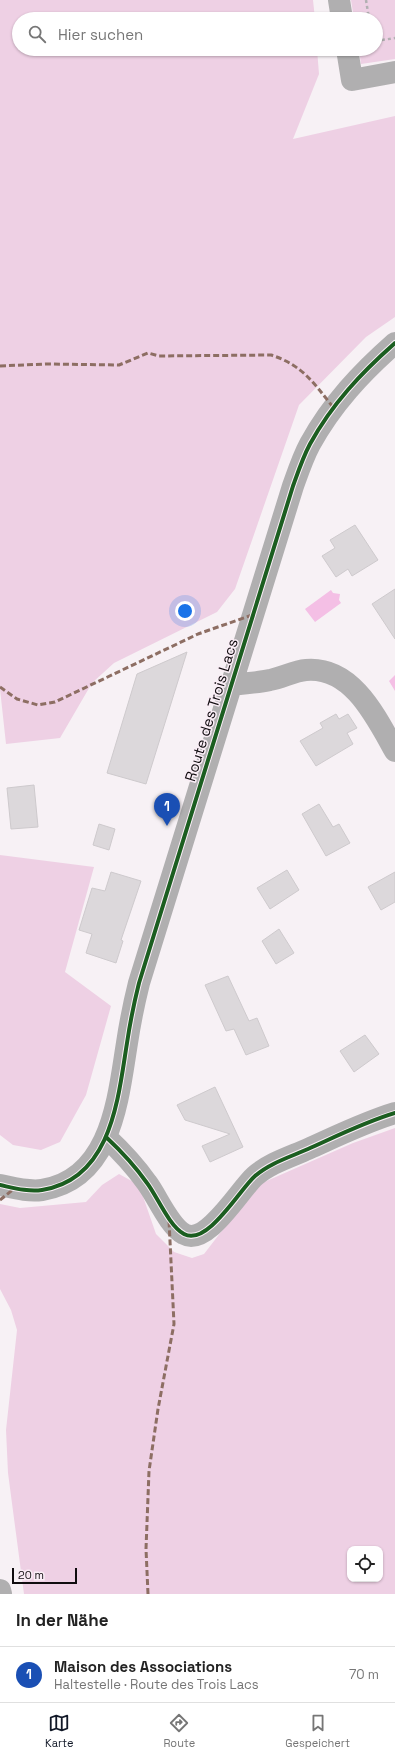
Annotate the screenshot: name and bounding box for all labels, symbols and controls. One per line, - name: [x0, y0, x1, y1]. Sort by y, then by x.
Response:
- search box: [12, 12, 383, 56]
- icon: search: [26, 23, 48, 45]
- text: Hier suchen: [58, 25, 143, 44]
- your location: [175, 601, 195, 621]
- street label: Route des Trois Lacs: [180, 636, 242, 784]
- pin: 1: [154, 793, 180, 826]
- map controls: [347, 1546, 383, 1582]
- button: locate: [347, 1546, 383, 1582]
- scale bar: [12, 1566, 77, 1585]
- text: 20 m: [18, 1568, 44, 1582]
- text: In der Nähe: [16, 1609, 108, 1631]
- text: Maison des Associations: [54, 1657, 232, 1676]
- text: 1: [26, 1666, 32, 1683]
- text: 70 m: [349, 1666, 379, 1683]
- text: Haltestelle · Route des Trois Lacs: [54, 1676, 259, 1693]
- tab: Karte: [45, 1712, 74, 1750]
- tab: Route: [163, 1712, 195, 1750]
- tab: Gespeichert: [285, 1712, 350, 1750]

